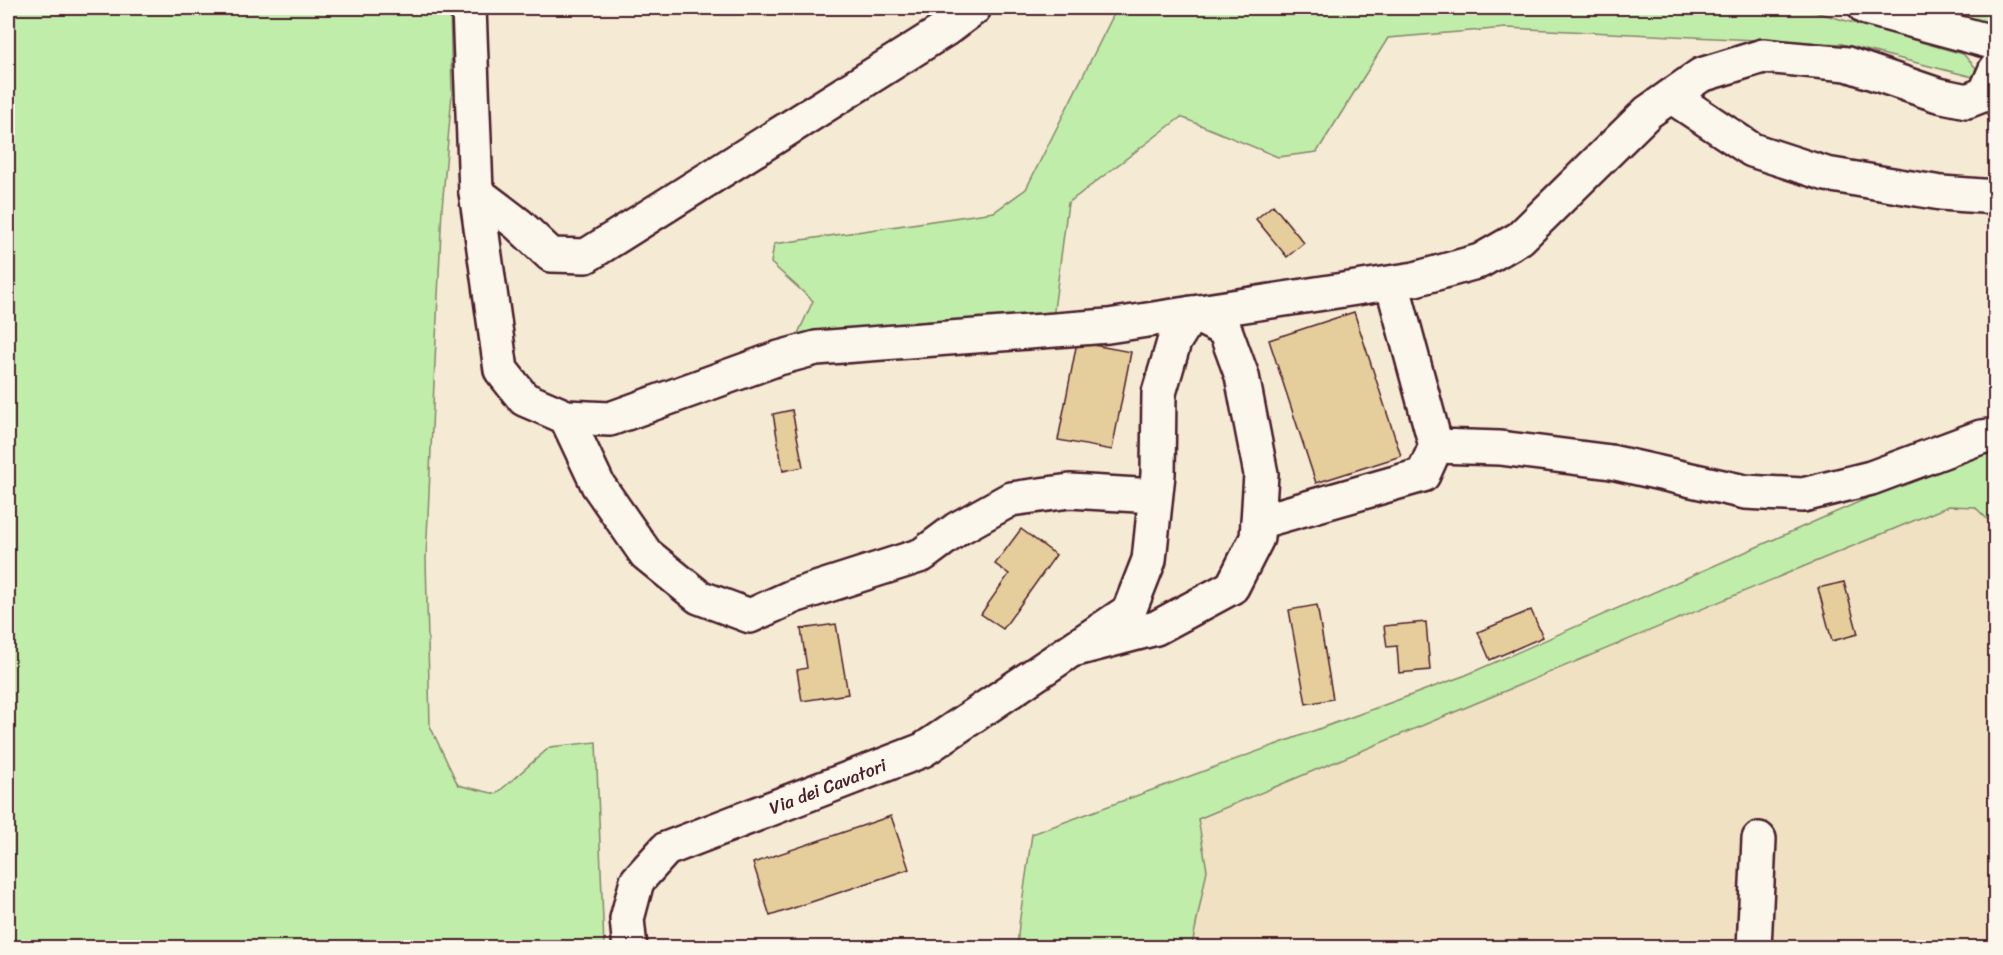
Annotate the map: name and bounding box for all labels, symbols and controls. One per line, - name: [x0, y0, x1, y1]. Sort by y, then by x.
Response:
- street label: Via dei Cavatori: [764, 749, 892, 824]

